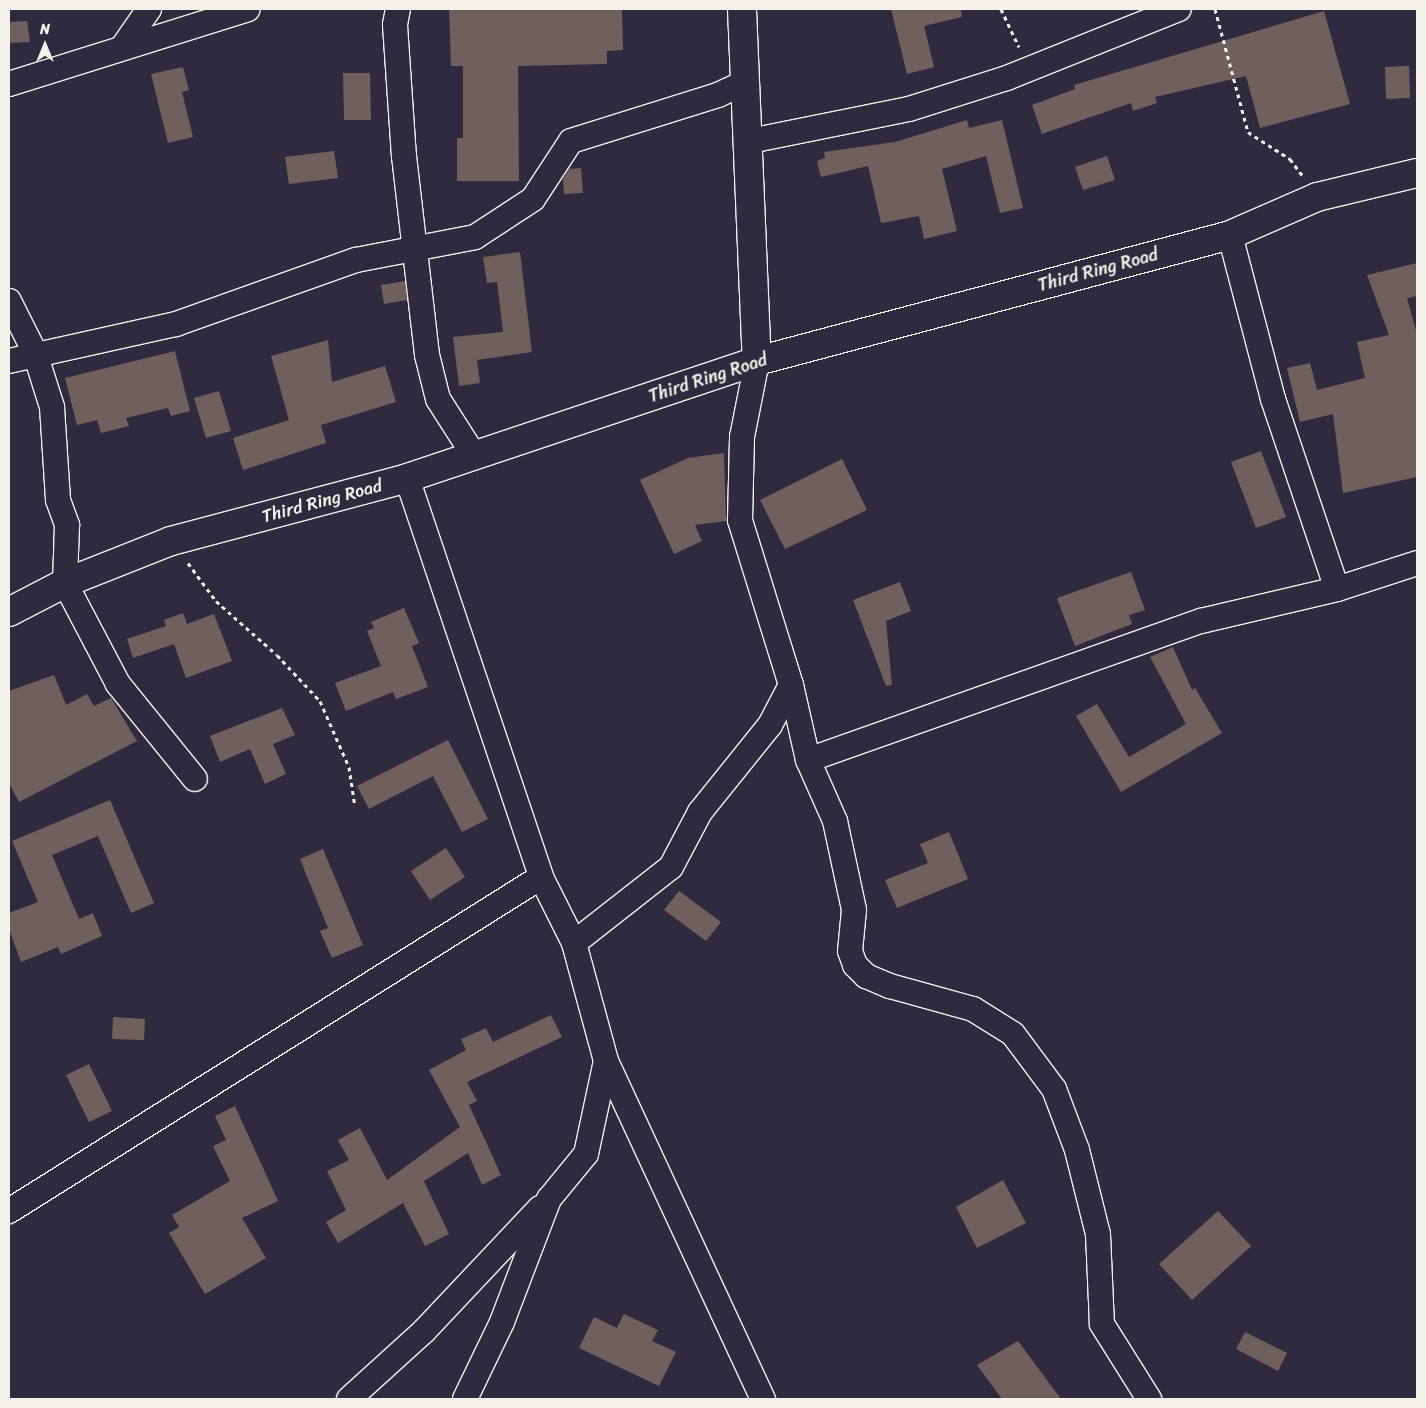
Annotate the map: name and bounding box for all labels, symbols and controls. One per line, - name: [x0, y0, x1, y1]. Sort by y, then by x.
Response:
- text: N: [40, 17, 50, 42]
- north arrow: [20, 20, 70, 70]
- street label: Third Ring Road: [1035, 244, 1161, 296]
- street label: Third Ring Road: [646, 349, 770, 407]
- street label: Third Ring Road: [259, 475, 385, 527]

